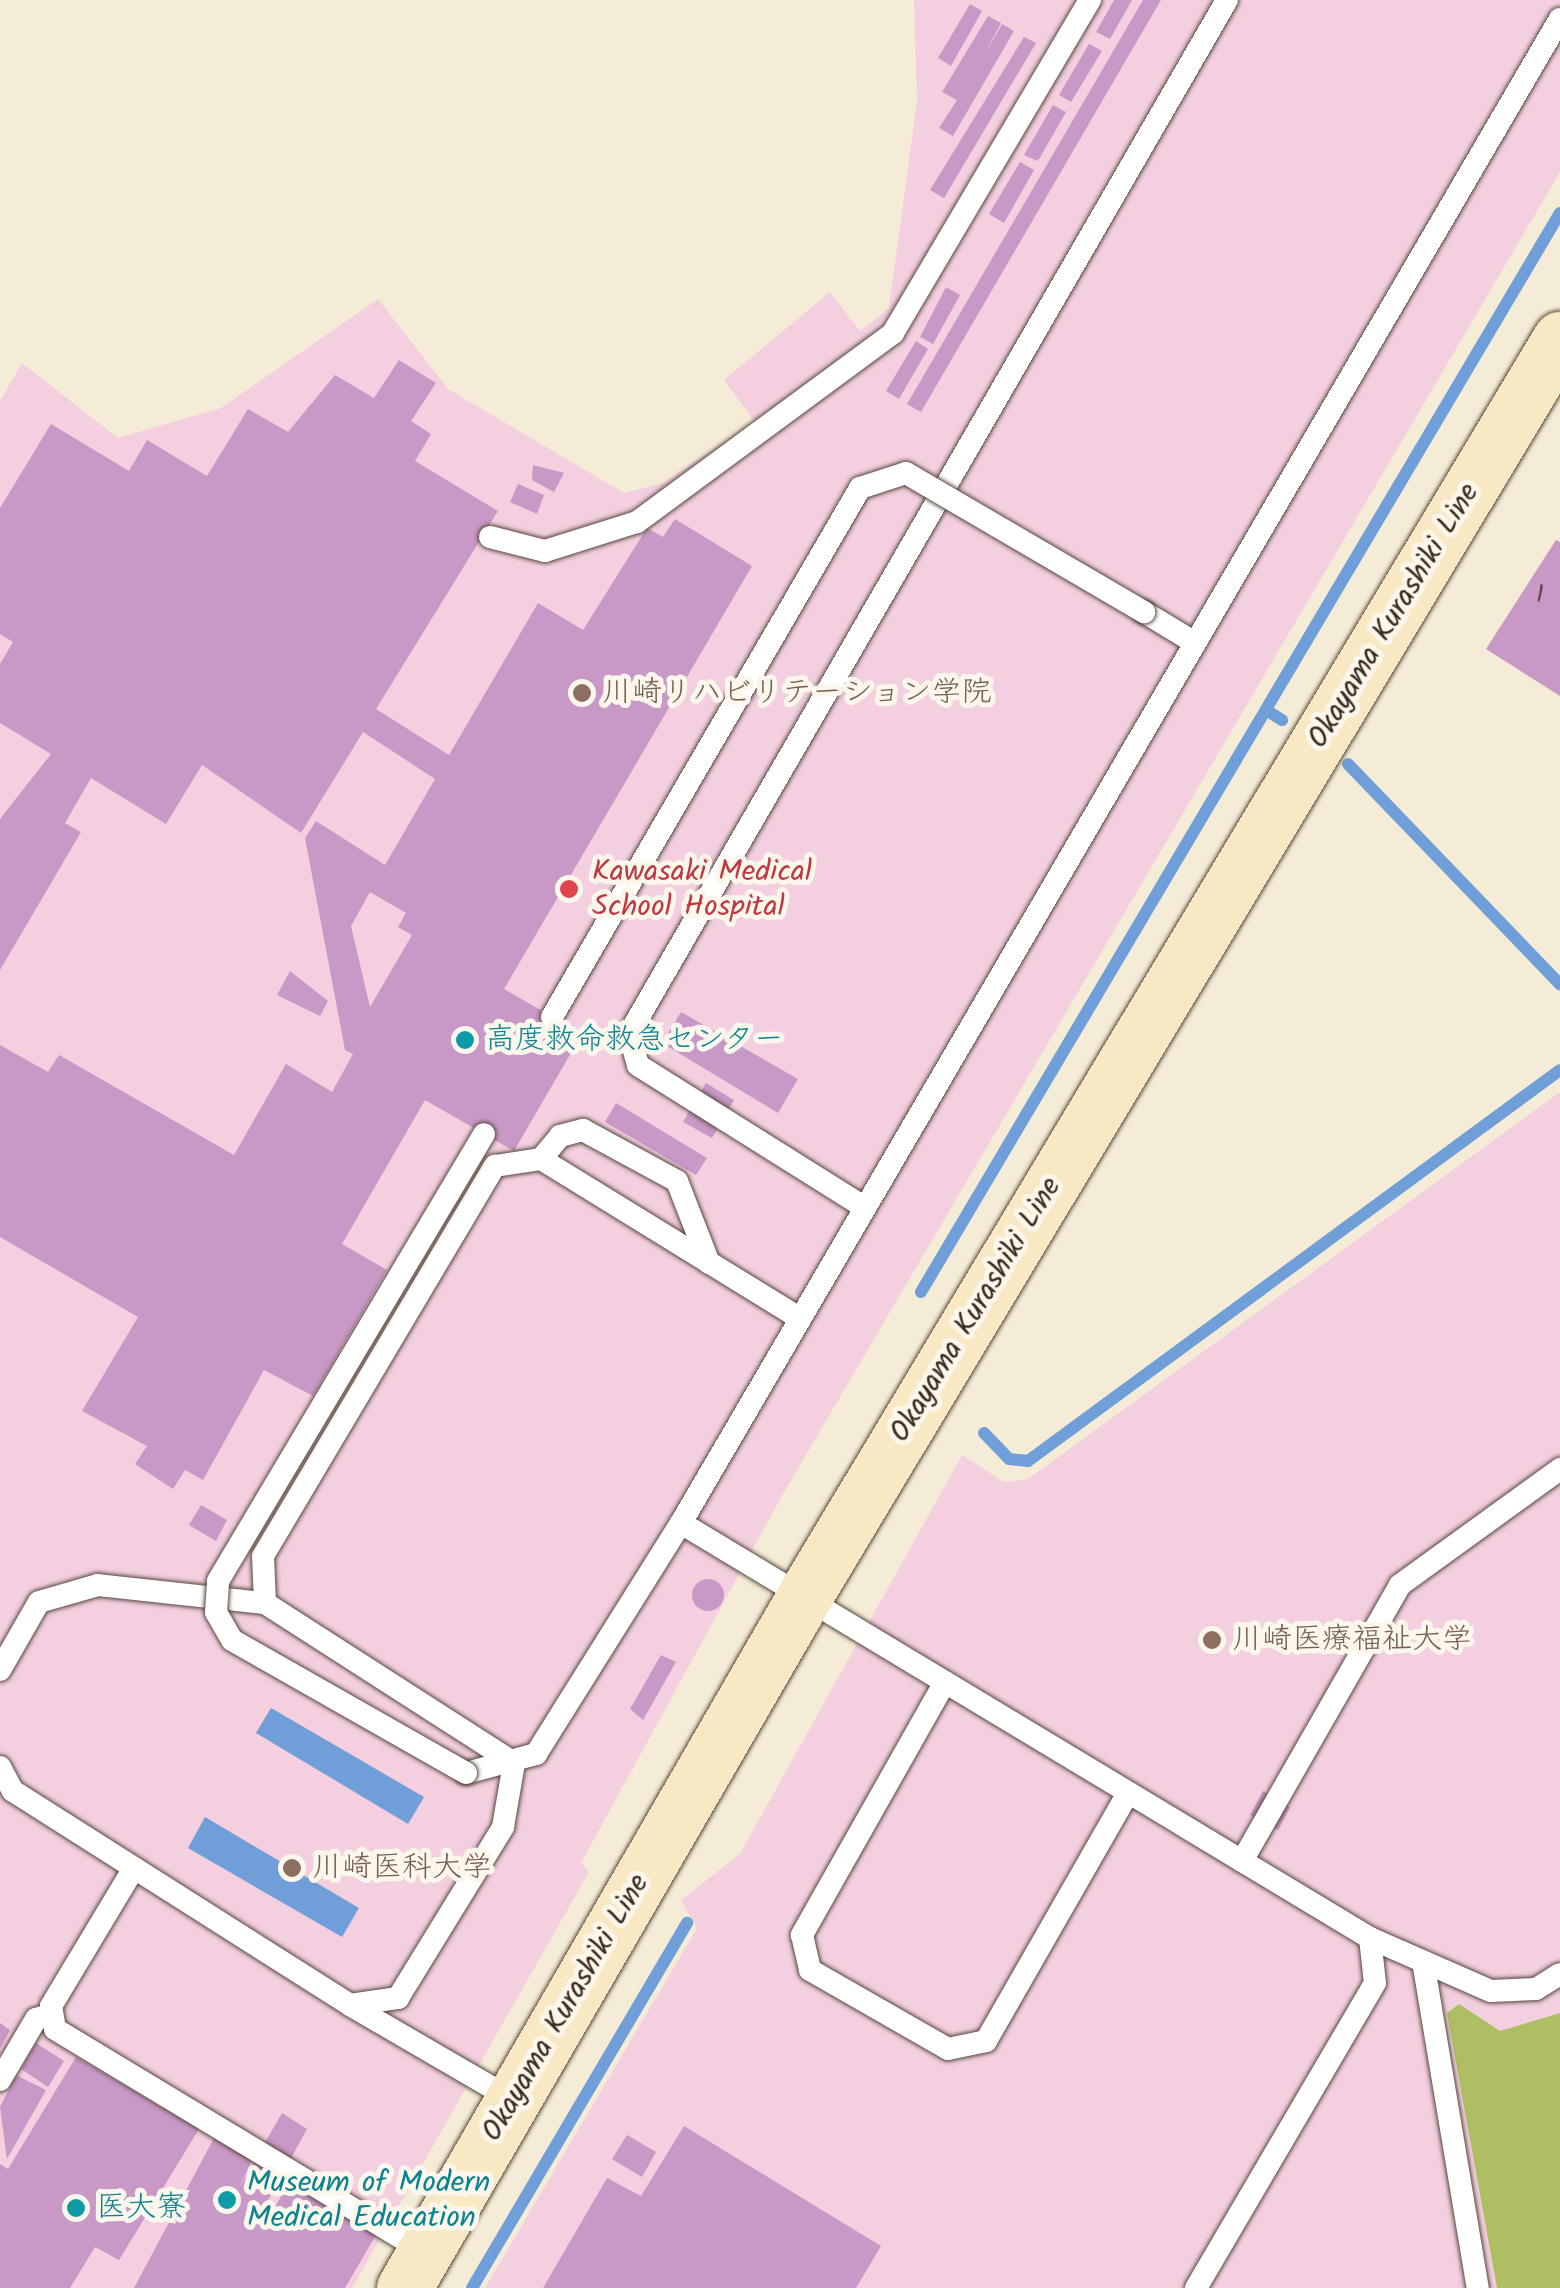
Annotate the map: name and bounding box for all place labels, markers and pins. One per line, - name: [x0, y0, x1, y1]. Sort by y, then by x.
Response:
- place label: 川崎リハビリテーション学院: [602, 675, 992, 711]
- marker: 川崎リハビリテーション学院: [571, 682, 593, 704]
- place label: Kawasaki Medical School Hospital: [592, 854, 812, 924]
- marker: Kawasaki Medical School Hospital: [556, 876, 582, 902]
- place label: 高度救命救急センター: [485, 1022, 785, 1058]
- marker: 高度救命救急センター: [454, 1029, 476, 1051]
- place label: 川崎医療福祉大学: [1232, 1622, 1472, 1658]
- marker: 川崎医療福祉大学: [1201, 1629, 1223, 1651]
- place label: 川崎医科大学: [312, 1850, 492, 1886]
- marker: 川崎医科大学: [281, 1857, 303, 1879]
- place label: Museum of Modern Medical Education: [247, 2165, 490, 2236]
- marker: Museum of Modern Medical Education: [216, 2189, 238, 2211]
- place label: 医大寮: [96, 2190, 186, 2226]
- marker: 医大寮: [65, 2197, 87, 2219]

